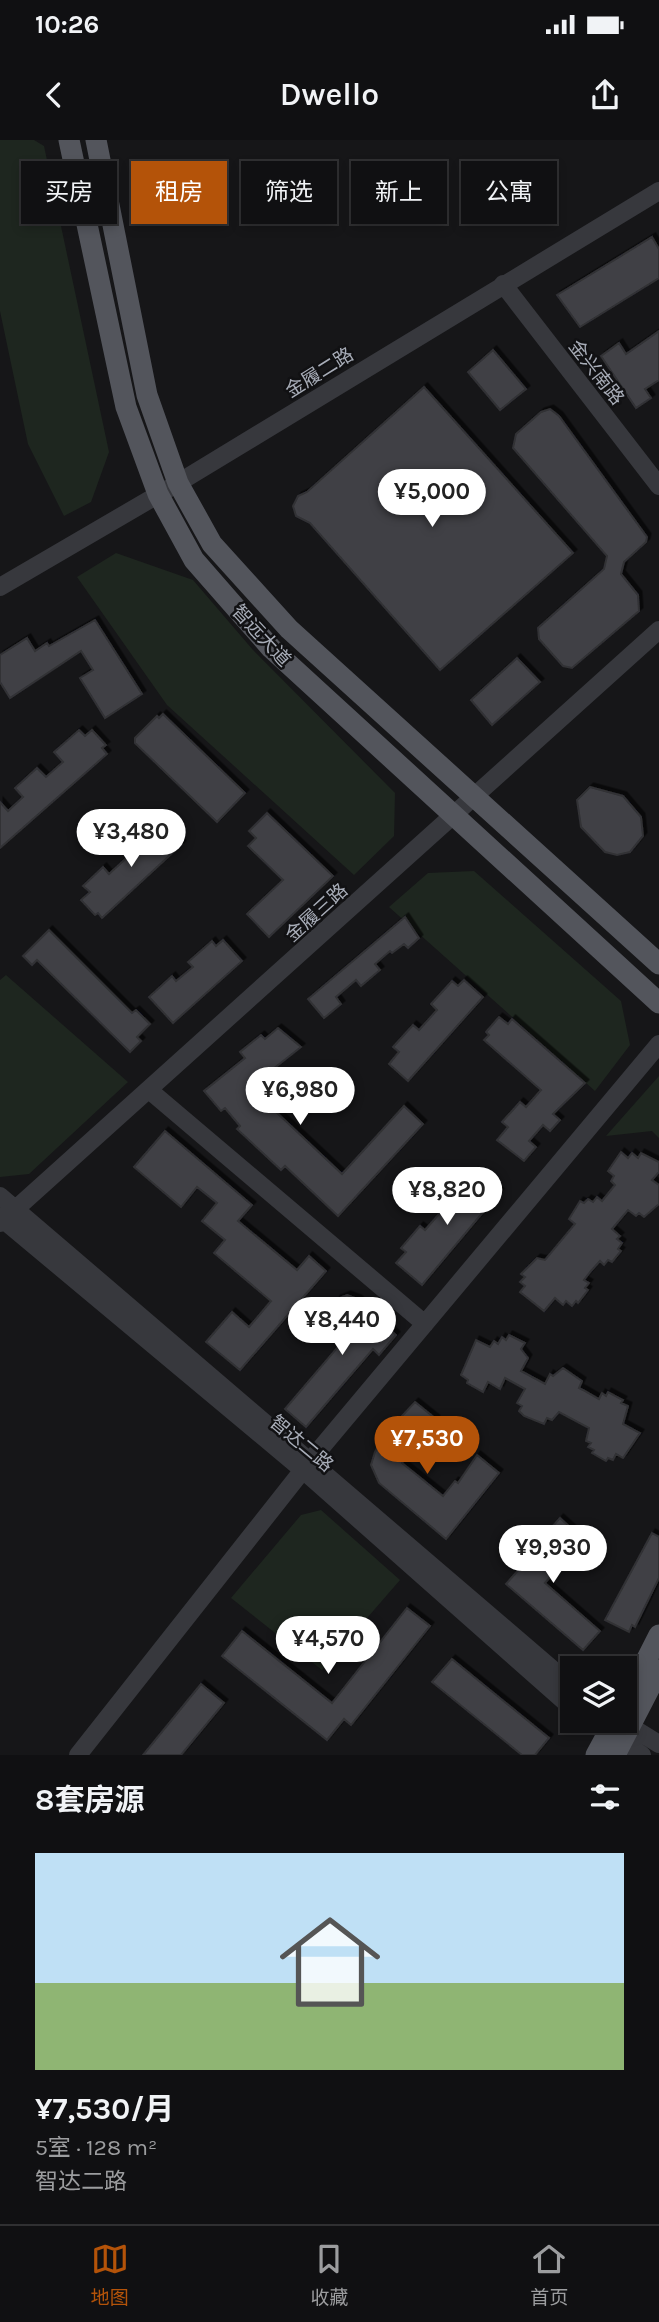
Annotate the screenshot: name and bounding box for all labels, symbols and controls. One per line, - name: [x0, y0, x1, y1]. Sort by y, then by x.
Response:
- text: 10:26: [35, 9, 99, 40]
- icon: back: [35, 76, 73, 114]
- text: Dwello: [280, 76, 379, 113]
- icon: share: [586, 76, 624, 114]
- chip: 买房: [21, 161, 117, 224]
- chip: 租房: [131, 161, 227, 224]
- chip: 筛选: [241, 161, 337, 224]
- chip: 新上: [351, 161, 447, 224]
- chip: 公寓: [461, 161, 557, 224]
- street label: 金兴南路: [564, 336, 628, 409]
- street label: 金履二路: [281, 343, 358, 402]
- pin: ¥5,000: [375, 470, 489, 529]
- text: ¥5,000: [394, 478, 470, 505]
- street label: 智远大道: [227, 600, 295, 671]
- pin: ¥3,480: [74, 810, 188, 869]
- text: ¥3,480: [93, 818, 169, 845]
- street label: 金履三路: [281, 879, 352, 946]
- pin: ¥6,980: [243, 1068, 357, 1127]
- text: ¥6,980: [262, 1076, 338, 1103]
- pin: ¥8,820: [390, 1168, 504, 1227]
- text: ¥8,820: [408, 1176, 486, 1203]
- pin: ¥8,440: [285, 1298, 399, 1357]
- text: ¥8,440: [304, 1306, 380, 1333]
- street label: 智达二路: [265, 1411, 338, 1477]
- pin: ¥7,530: [370, 1416, 484, 1476]
- text: ¥7,530: [391, 1425, 464, 1452]
- pin: ¥9,930: [496, 1526, 610, 1585]
- text: ¥9,930: [515, 1534, 591, 1561]
- pin: ¥4,570: [271, 1616, 385, 1676]
- text: ¥4,570: [292, 1625, 364, 1652]
- map controls: [560, 1656, 637, 1733]
- button: layers: [560, 1656, 637, 1733]
- icon: filters: [586, 1778, 624, 1816]
- text: 8套房源: [35, 1782, 144, 1818]
- icon: home: [267, 1899, 393, 2025]
- text: ¥7,530/月: [35, 2091, 174, 2127]
- text: 5室 · 128 m²: [35, 2134, 157, 2161]
- text: 智达二路: [35, 2168, 127, 2195]
- tab: 地图: [91, 2240, 129, 2309]
- tab: 收藏: [310, 2240, 348, 2309]
- tab: 首页: [530, 2240, 568, 2309]

